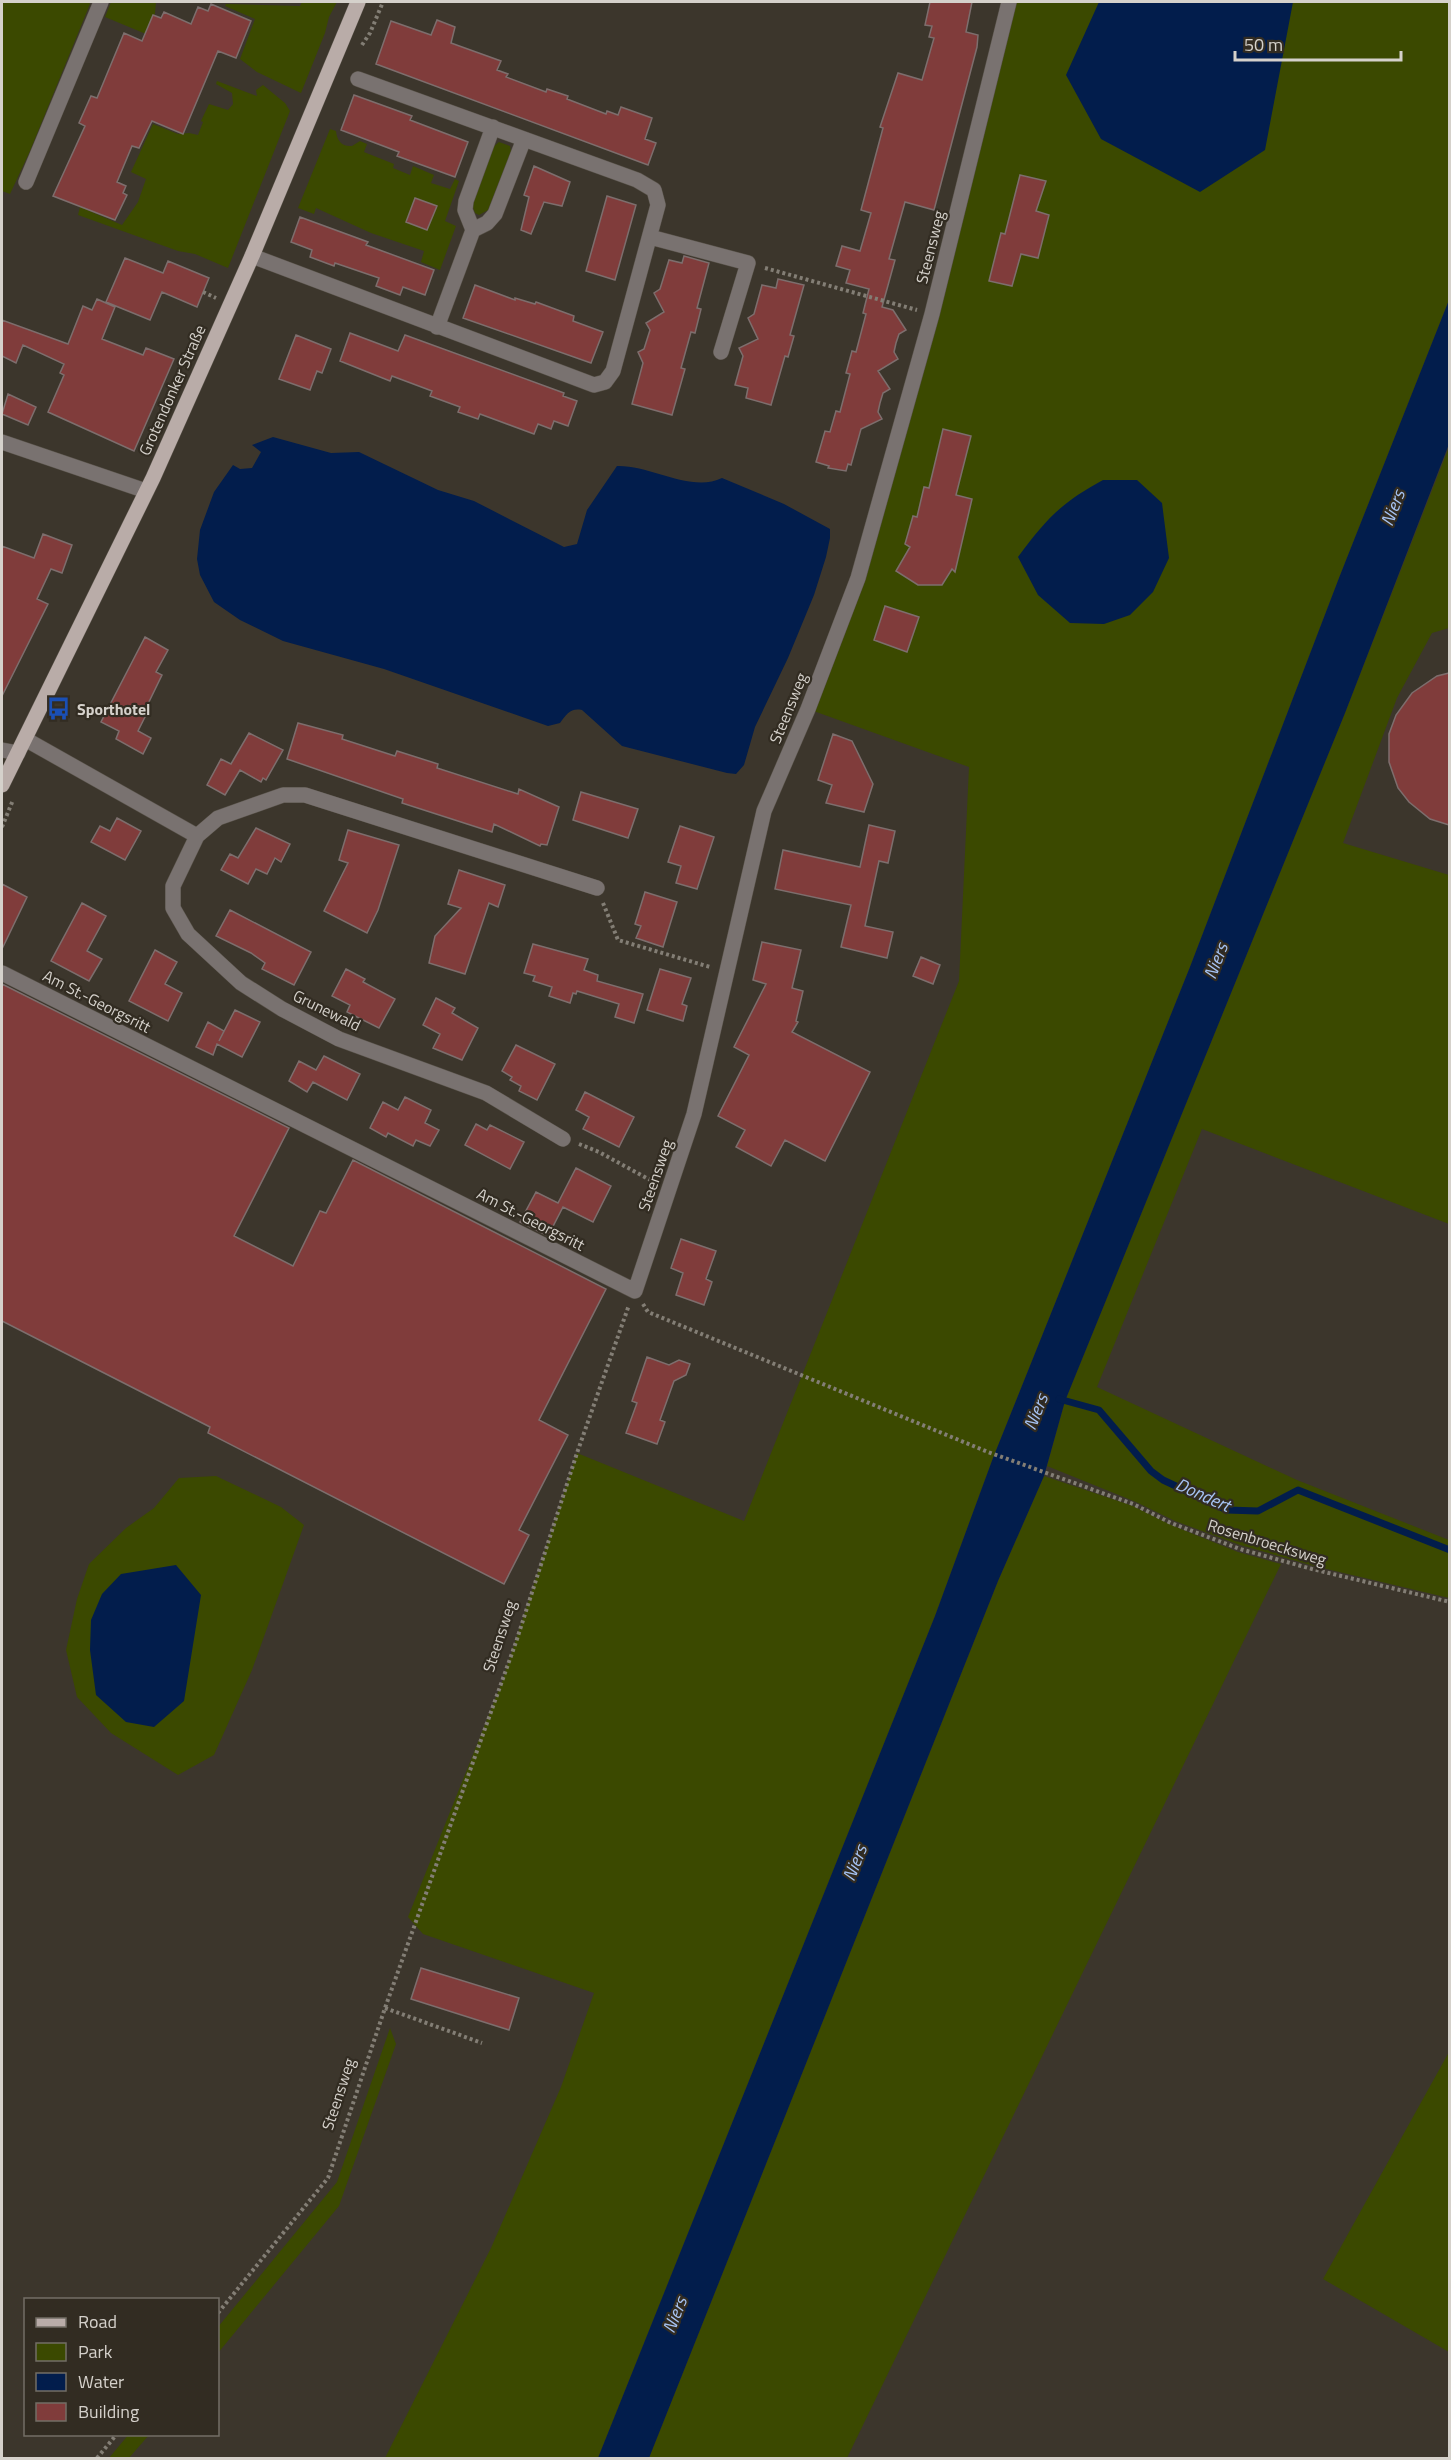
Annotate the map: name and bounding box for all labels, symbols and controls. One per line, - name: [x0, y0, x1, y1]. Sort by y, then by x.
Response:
- scale bar: [1235, 24, 1402, 62]
- text: 50 m: [1244, 31, 1283, 58]
- street label: Steensweg: [909, 208, 951, 286]
- street label: Grotendonker Straße: [132, 321, 212, 459]
- water label: Niers: [1373, 485, 1412, 530]
- street label: Steensweg: [763, 669, 813, 747]
- bus stop icon: Sporthotel: [46, 696, 72, 722]
- place label: Sporthotel: [77, 697, 150, 721]
- water label: Niers: [1196, 938, 1235, 983]
- street label: Am St.-Georgsritt: [39, 963, 155, 1039]
- street label: Grunewald: [289, 983, 365, 1037]
- street label: Steensweg: [631, 1136, 679, 1214]
- street label: Am St.-Georgsritt: [473, 1181, 589, 1257]
- water label: Niers: [1016, 1389, 1055, 1434]
- water label: Dondert: [1171, 1471, 1237, 1519]
- street label: Rosenbroecksweg: [1205, 1513, 1329, 1571]
- street label: Steensweg: [476, 1597, 522, 1675]
- water label: Niers: [835, 1840, 874, 1885]
- street label: Steensweg: [315, 2055, 361, 2133]
- water label: Niers: [655, 2292, 694, 2337]
- legend: [24, 2298, 219, 2436]
- text: Road: [78, 2308, 117, 2335]
- text: Park: [78, 2338, 113, 2365]
- text: Water: [78, 2368, 124, 2395]
- text: Building: [78, 2398, 139, 2425]

